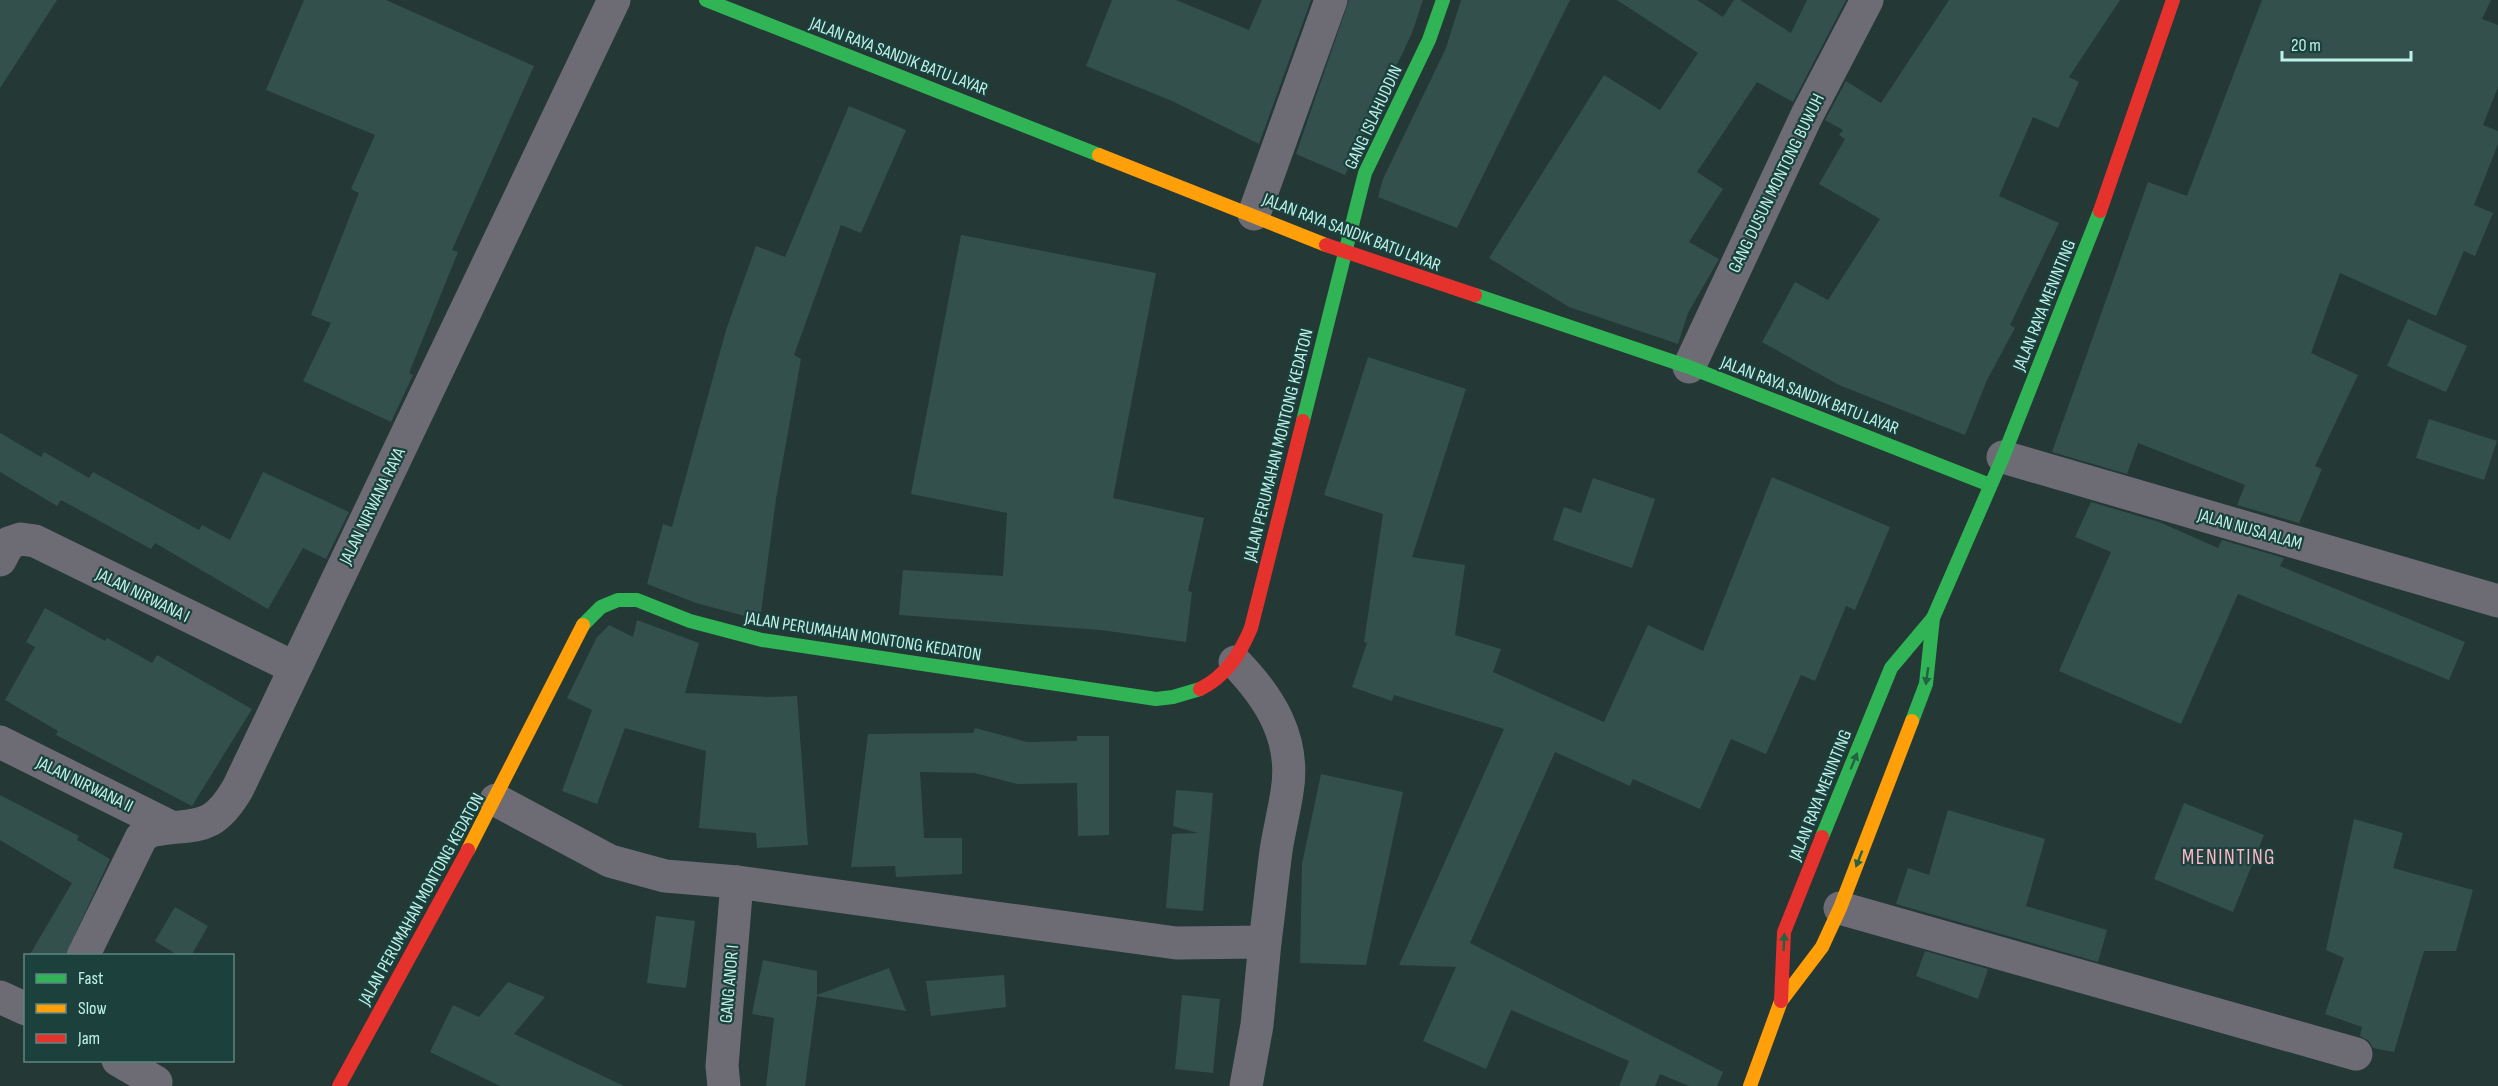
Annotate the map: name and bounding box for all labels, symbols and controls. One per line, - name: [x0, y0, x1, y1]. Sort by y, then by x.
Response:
- street label: JALAN RAYA SANDIK BATU LAYAR: [806, 12, 991, 100]
- scale bar: [2282, 24, 2411, 62]
- text: 20 m: [2291, 35, 2321, 56]
- street label: GANG ISLAHUDDIN: [1340, 62, 1407, 173]
- street label: GANG DUSUN MONTONG BUWUH: [1724, 90, 1829, 276]
- street label: JALAN RAYA SANDIK BATU LAYAR: [1259, 188, 1444, 276]
- street label: JALAN RAYA MENINTING: [2008, 237, 2080, 375]
- street label: JALAN PERUMAHAN MONTONG KEDATON: [1239, 327, 1318, 565]
- street label: JALAN RAYA SANDIK BATU LAYAR: [1717, 351, 1902, 439]
- street label: JALAN NIRWANA RAYA: [335, 444, 410, 569]
- street label: JALAN NUSA ALAM: [2194, 504, 2304, 554]
- street label: JALAN NIRWANA I: [92, 563, 193, 627]
- street label: JALAN PERUMAHAN MONTONG KEDATON: [742, 607, 983, 666]
- one-way arrow: [1922, 667, 1931, 686]
- street label: JALAN RAYA MENINTING: [1784, 727, 1856, 865]
- street label: JALAN NIRWANA II: [32, 752, 137, 817]
- one-way arrow: [1849, 752, 1859, 770]
- street label: JALAN PERUMAHAN MONTONG KEDATON: [354, 790, 489, 1010]
- district label: MENINTING: [2182, 845, 2276, 870]
- one-way arrow: [1854, 850, 1864, 868]
- one-way arrow: [1780, 933, 1789, 952]
- street label: GANG ANOR I: [716, 944, 743, 1024]
- legend: [24, 954, 234, 1062]
- text: Fast: [78, 968, 104, 989]
- text: Slow: [78, 998, 107, 1019]
- text: Jam: [77, 1028, 100, 1049]

